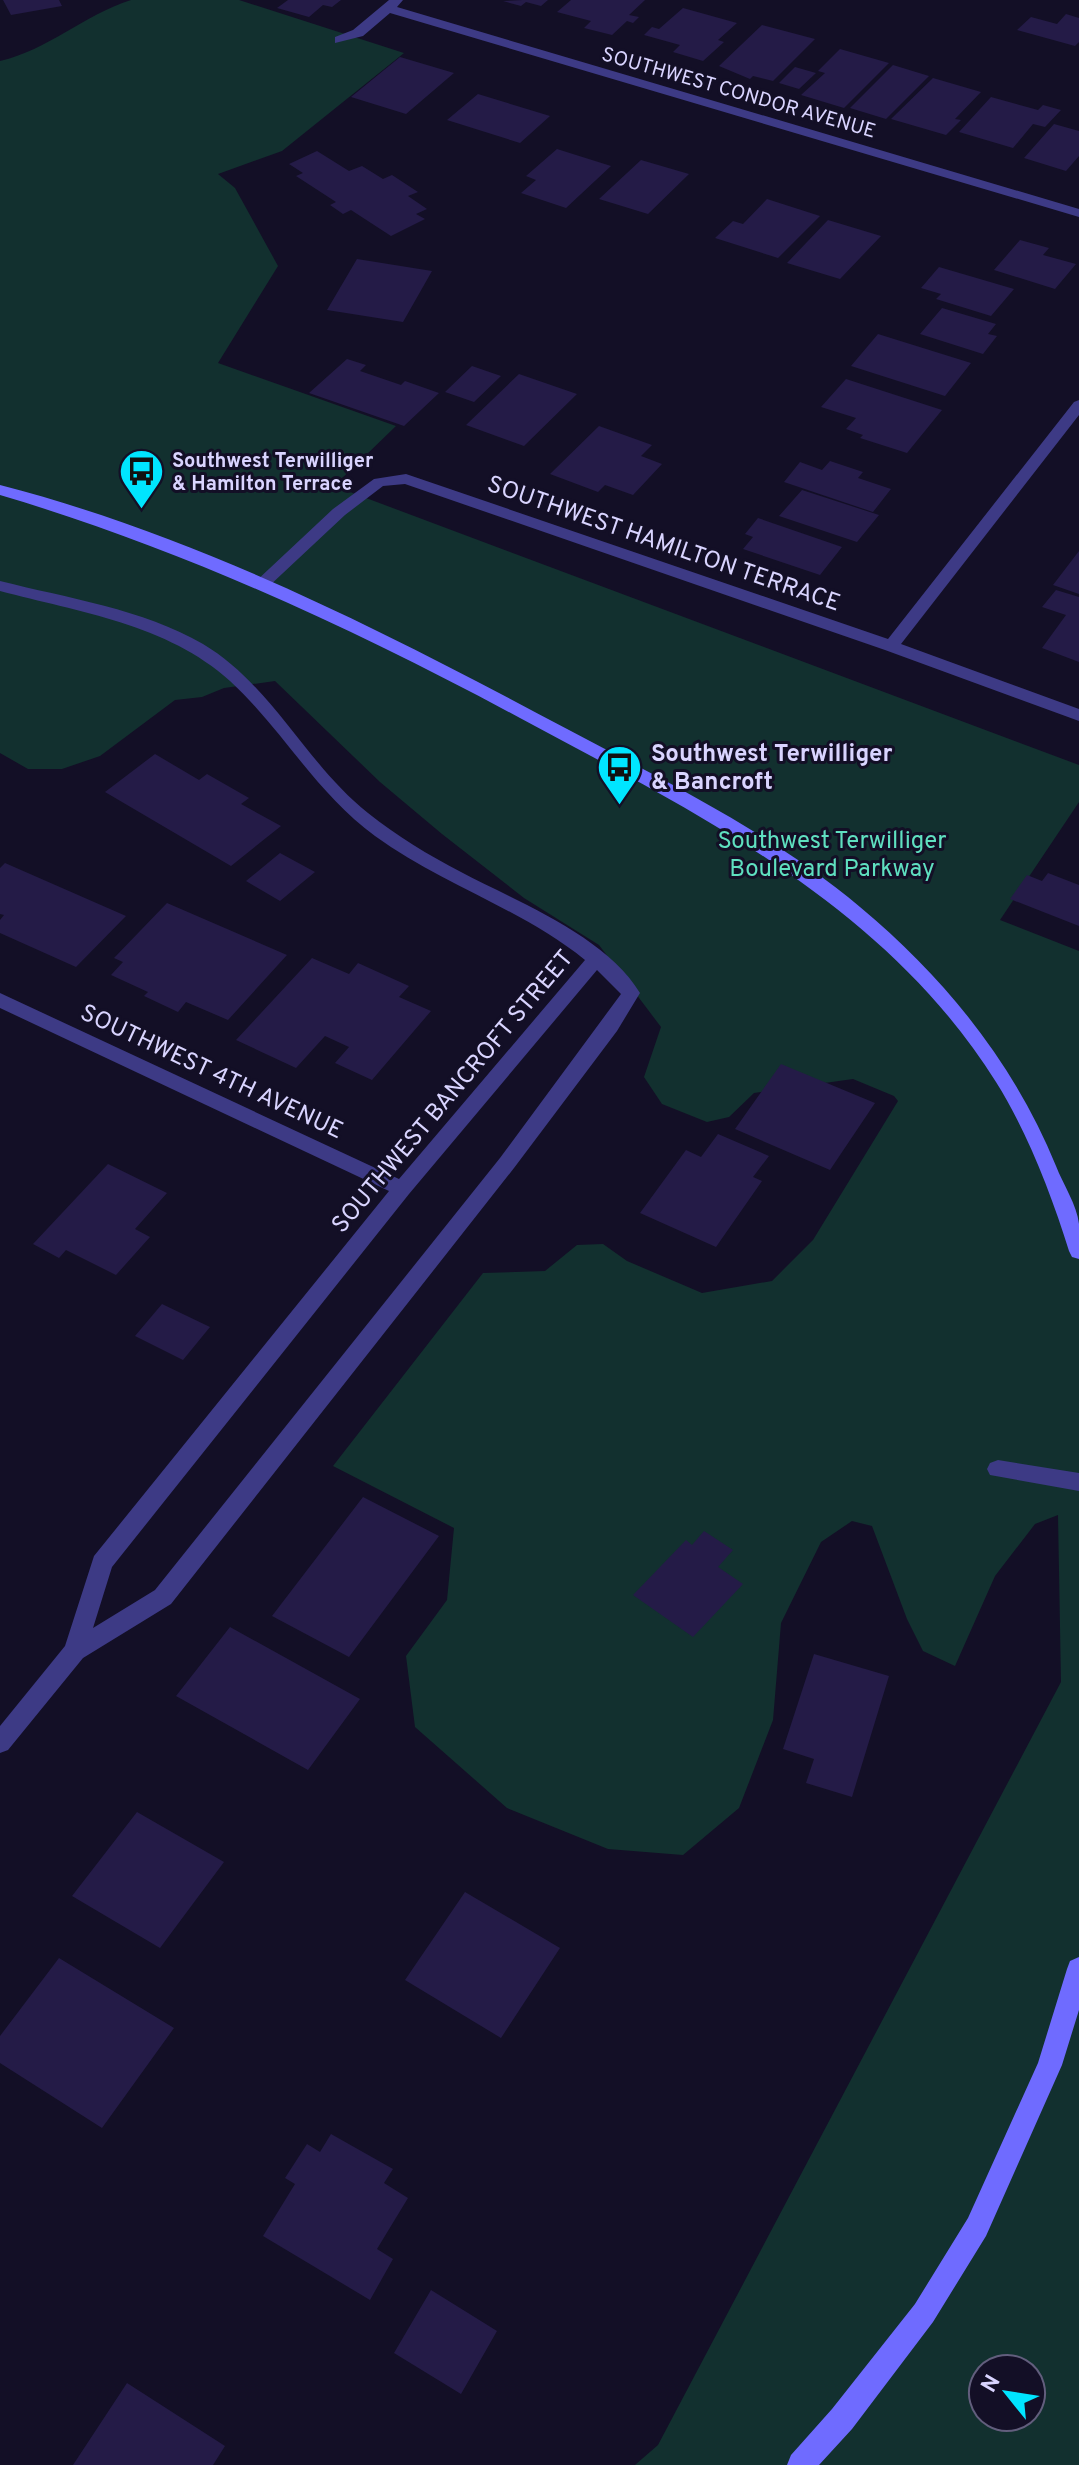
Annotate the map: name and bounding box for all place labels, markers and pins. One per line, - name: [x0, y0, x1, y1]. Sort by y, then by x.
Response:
- bus stop icon: Southwest Terwilliger & Hamilton Terrace: [117, 448, 165, 511]
- place label: Southwest Terwilliger & Hamilton Terrace: [172, 449, 374, 498]
- place label: Southwest Terwilliger & Bancroft: [651, 740, 892, 798]
- bus stop icon: Southwest Terwilliger & Bancroft: [596, 743, 644, 806]

